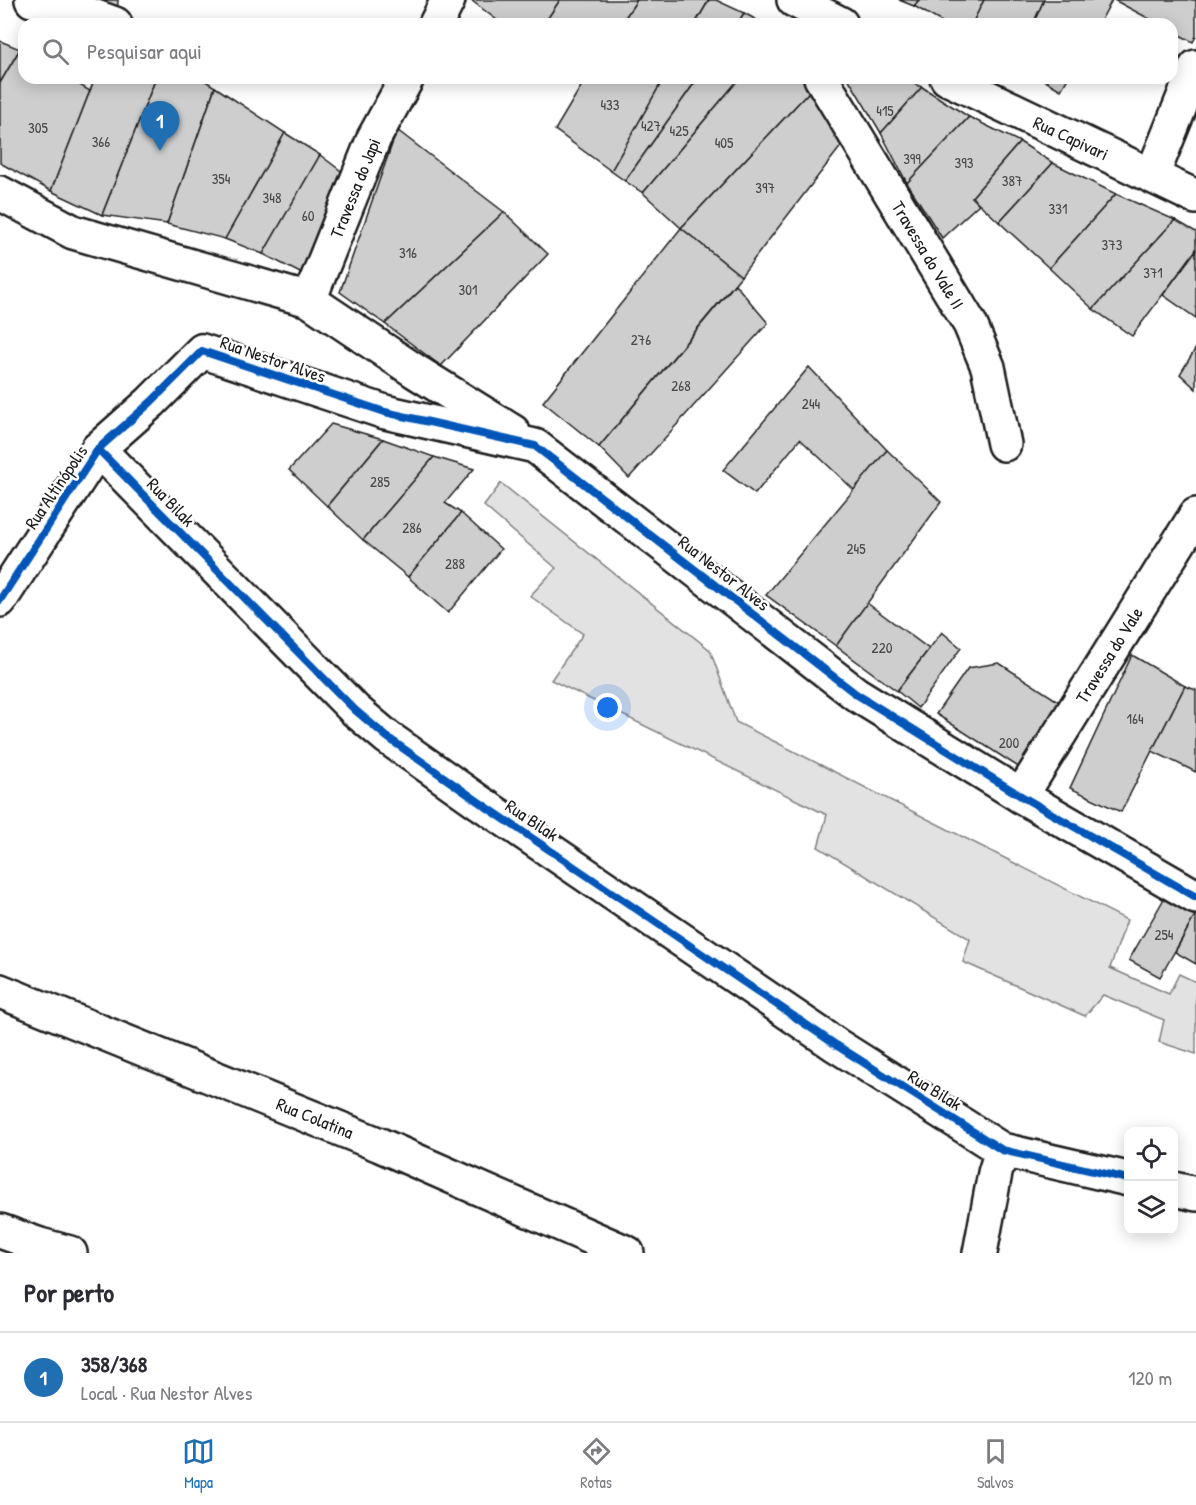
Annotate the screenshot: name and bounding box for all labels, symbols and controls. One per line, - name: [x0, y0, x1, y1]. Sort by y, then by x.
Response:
- search box: [18, 18, 1178, 84]
- icon: search: [39, 35, 72, 68]
- text: Pesquisar aqui: [87, 36, 202, 66]
- house number: 433: [600, 94, 620, 115]
- house number: 415: [876, 100, 894, 121]
- pin: 1: [140, 102, 180, 151]
- street label: Rua Capivari: [1029, 110, 1113, 166]
- house number: 427: [641, 115, 661, 136]
- house number: 305: [28, 117, 49, 138]
- house number: 425: [670, 120, 689, 141]
- house number: 366: [92, 131, 110, 152]
- house number: 405: [715, 132, 734, 153]
- street label: Travessa do Japi: [324, 134, 386, 242]
- house number: 399: [903, 148, 921, 169]
- house number: 393: [955, 152, 974, 173]
- house number: 354: [212, 168, 231, 189]
- house number: 387: [1002, 170, 1022, 191]
- house number: 397: [755, 177, 775, 198]
- house number: 348: [263, 187, 281, 208]
- street label: Travessa do Vale II: [886, 196, 970, 314]
- house number: 331: [1049, 198, 1067, 219]
- house number: 60: [302, 205, 315, 226]
- house number: 373: [1102, 234, 1123, 255]
- house number: 316: [399, 242, 417, 263]
- house number: 371: [1143, 262, 1163, 283]
- house number: 301: [459, 279, 477, 300]
- street label: Rua Nestor Alves: [217, 329, 329, 389]
- house number: 276: [631, 329, 651, 350]
- house number: 268: [671, 375, 691, 396]
- house number: 244: [802, 393, 821, 414]
- street label: Rua Altinópolis: [19, 440, 93, 534]
- house number: 285: [370, 471, 391, 492]
- street label: Rua Bilak: [141, 472, 201, 532]
- house number: 286: [402, 517, 422, 538]
- street label: Rua Nestor Alves: [673, 529, 775, 617]
- house number: 245: [847, 538, 866, 559]
- house number: 288: [445, 553, 465, 574]
- street label: Travessa do Vale: [1069, 602, 1149, 708]
- house number: 220: [872, 637, 893, 658]
- your location: [593, 693, 622, 722]
- house number: 164: [1126, 708, 1144, 729]
- house number: 200: [999, 732, 1020, 753]
- street label: Rua Bilak: [501, 793, 564, 847]
- house number: 254: [1155, 924, 1174, 945]
- street label: Rua Bilak: [903, 1064, 967, 1117]
- street label: Rua Colatina: [273, 1091, 357, 1145]
- map controls: [1124, 1127, 1178, 1235]
- button: locate: [1124, 1127, 1178, 1181]
- button: layers: [1124, 1181, 1178, 1235]
- text: Por perto: [24, 1275, 114, 1310]
- text: 358/368: [81, 1349, 147, 1379]
- text: 1: [40, 1364, 47, 1391]
- text: 120 m: [1128, 1364, 1172, 1391]
- text: Local · Rua Nestor Alves: [81, 1379, 252, 1406]
- tab: Mapa: [182, 1435, 215, 1493]
- tab: Rotas: [580, 1435, 613, 1493]
- tab: Salvos: [977, 1435, 1014, 1493]

